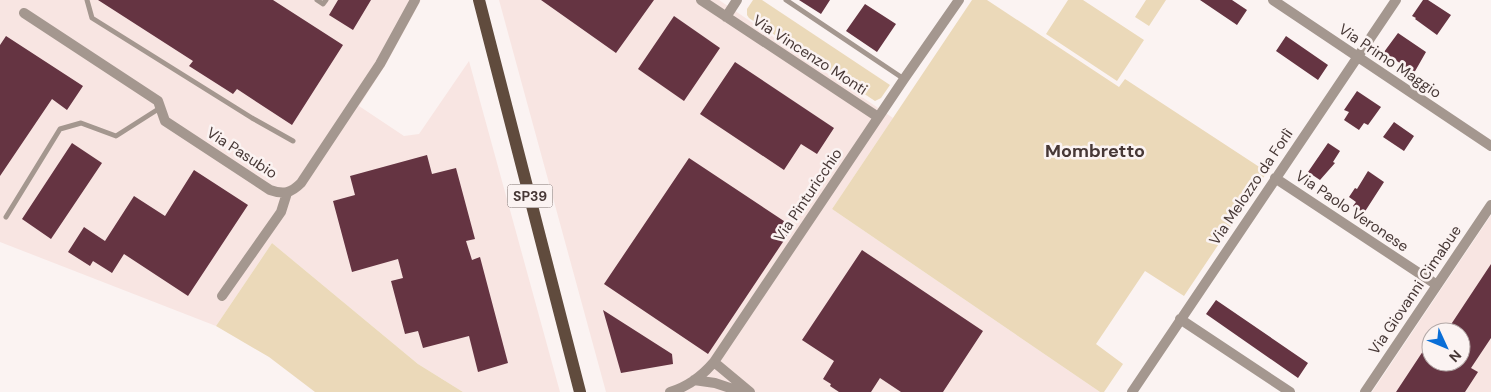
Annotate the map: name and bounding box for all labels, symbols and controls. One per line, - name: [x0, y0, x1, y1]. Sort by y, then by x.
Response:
- street label: Via Vincenzo Monti: [749, 10, 871, 100]
- street label: Via Primo Maggio: [1335, 19, 1445, 103]
- street label: Via Pasubio: [203, 123, 281, 183]
- street label: Via Melozzo da Forlì: [1205, 124, 1298, 249]
- district label: Mombretto: [1045, 139, 1145, 163]
- street label: Via Pinturicchio: [769, 144, 847, 246]
- street label: Via Paolo Veronese: [1292, 166, 1412, 256]
- road number: SP39: [508, 185, 552, 208]
- street label: Via Giovanni Cimabue: [1364, 221, 1466, 359]
- north arrow: [1421, 322, 1471, 372]
- text: N: [1445, 346, 1465, 366]

